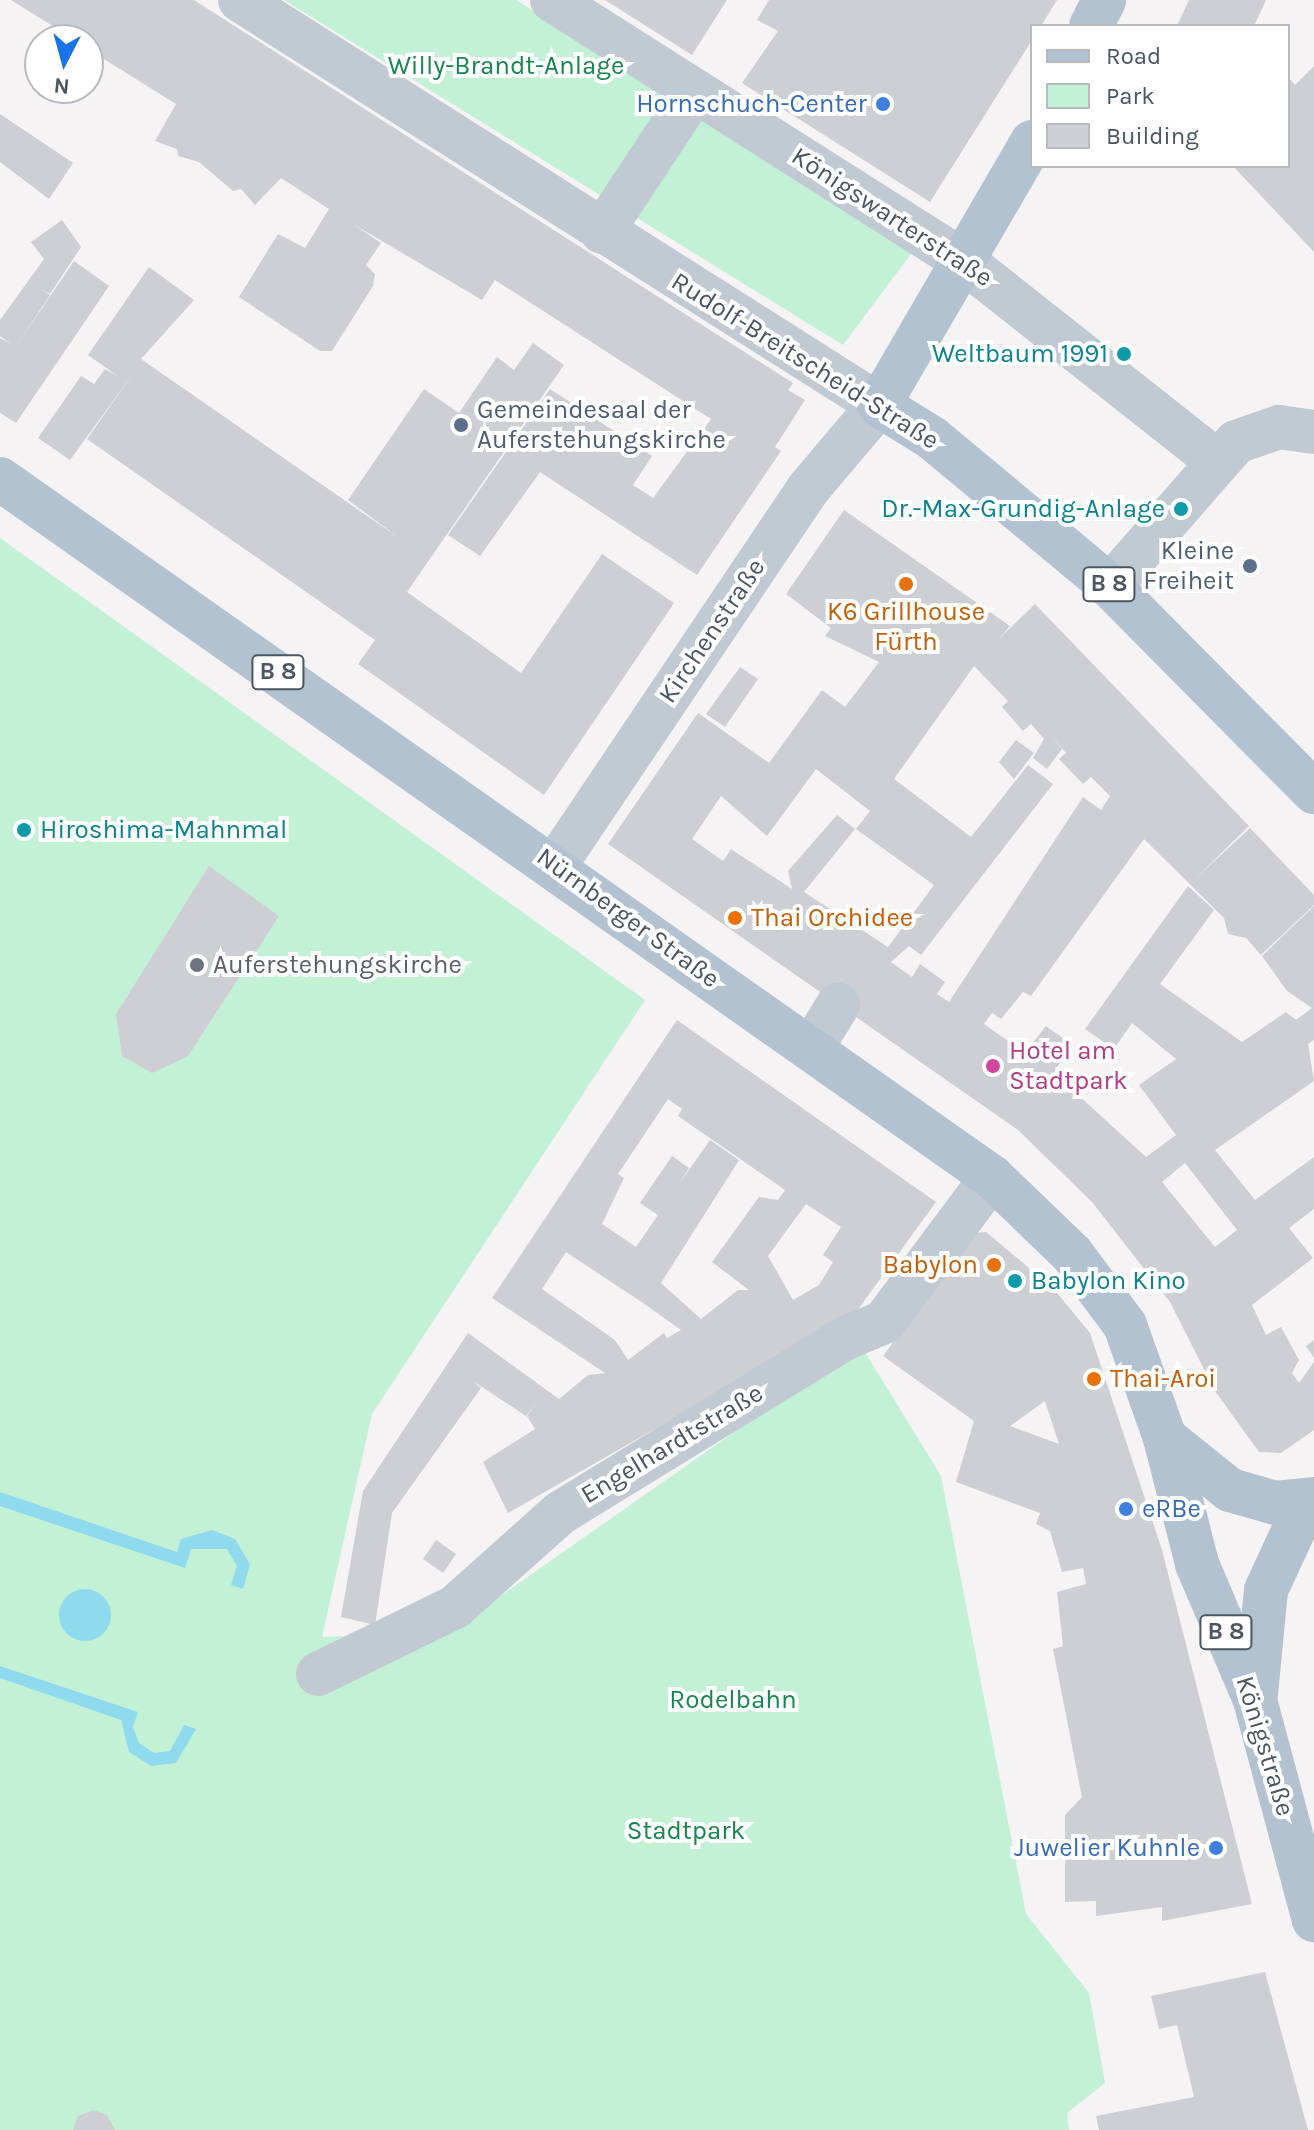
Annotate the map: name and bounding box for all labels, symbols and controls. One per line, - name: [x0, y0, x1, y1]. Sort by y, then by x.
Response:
- north arrow: [24, 24, 104, 104]
- legend: [1030, 24, 1290, 168]
- text: Road: [1106, 42, 1161, 70]
- park label: Willy-Brandt-Anlage: [388, 50, 624, 82]
- text: N: [52, 72, 71, 100]
- text: Park: [1106, 82, 1155, 110]
- place label: Hornschuch-Center: [636, 88, 867, 120]
- marker: Hornschuch-Center: [874, 95, 892, 113]
- text: Building: [1106, 122, 1199, 150]
- street label: Königswarterstraße: [786, 140, 998, 294]
- street label: Rudolf-Breitscheid-Straße: [665, 266, 945, 456]
- place label: Weltbaum 1991: [932, 338, 1108, 370]
- marker: Weltbaum 1991: [1115, 345, 1133, 363]
- place label: Gemeindesaal der Auferstehungskirche: [477, 394, 726, 456]
- marker: Gemeindesaal der Auferstehungskirche: [452, 416, 470, 434]
- place label: Dr.-Max-Grundig-Anlage: [881, 493, 1165, 525]
- marker: Dr.-Max-Grundig-Anlage: [1172, 500, 1190, 518]
- place label: Kleine Freiheit: [1143, 535, 1234, 596]
- street label: Kirchenstraße: [652, 553, 772, 709]
- marker: Kleine Freiheit: [1241, 557, 1259, 575]
- road number: B 8: [1081, 564, 1137, 604]
- marker: K6 Grillhouse Fürth: [897, 575, 915, 593]
- place label: K6 Grillhouse Fürth: [827, 596, 985, 658]
- road number: B 8: [250, 652, 306, 692]
- place label: Hiroshima-Mahnmal: [40, 814, 287, 846]
- marker: Hiroshima-Mahnmal: [15, 821, 33, 839]
- street label: Nürnberger Straße: [530, 841, 726, 995]
- place label: Thai Orchidee: [751, 902, 913, 934]
- marker: Thai Orchidee: [726, 909, 744, 927]
- place label: Auferstehungskirche: [213, 949, 462, 981]
- marker: Auferstehungskirche: [188, 956, 206, 974]
- place label: Hotel am Stadtpark: [1009, 1035, 1128, 1096]
- marker: Hotel am Stadtpark: [984, 1057, 1002, 1075]
- place label: Babylon: [883, 1249, 978, 1281]
- marker: Babylon: [985, 1256, 1003, 1274]
- place label: Babylon Kino: [1031, 1265, 1186, 1297]
- marker: Babylon Kino: [1006, 1272, 1024, 1290]
- place label: Thai-Aroi: [1110, 1363, 1216, 1395]
- marker: Thai-Aroi: [1085, 1370, 1103, 1388]
- street label: Engelhardtstraße: [575, 1377, 769, 1511]
- place label: eRBe: [1142, 1493, 1201, 1525]
- marker: eRBe: [1117, 1500, 1135, 1518]
- road number: B 8: [1198, 1612, 1254, 1652]
- street label: Königstraße: [1229, 1672, 1301, 1820]
- park label: Rodelbahn: [669, 1684, 797, 1716]
- park label: Stadtpark: [627, 1815, 745, 1847]
- place label: Juwelier Kuhnle: [1014, 1832, 1200, 1864]
- marker: Juwelier Kuhnle: [1207, 1839, 1225, 1857]

